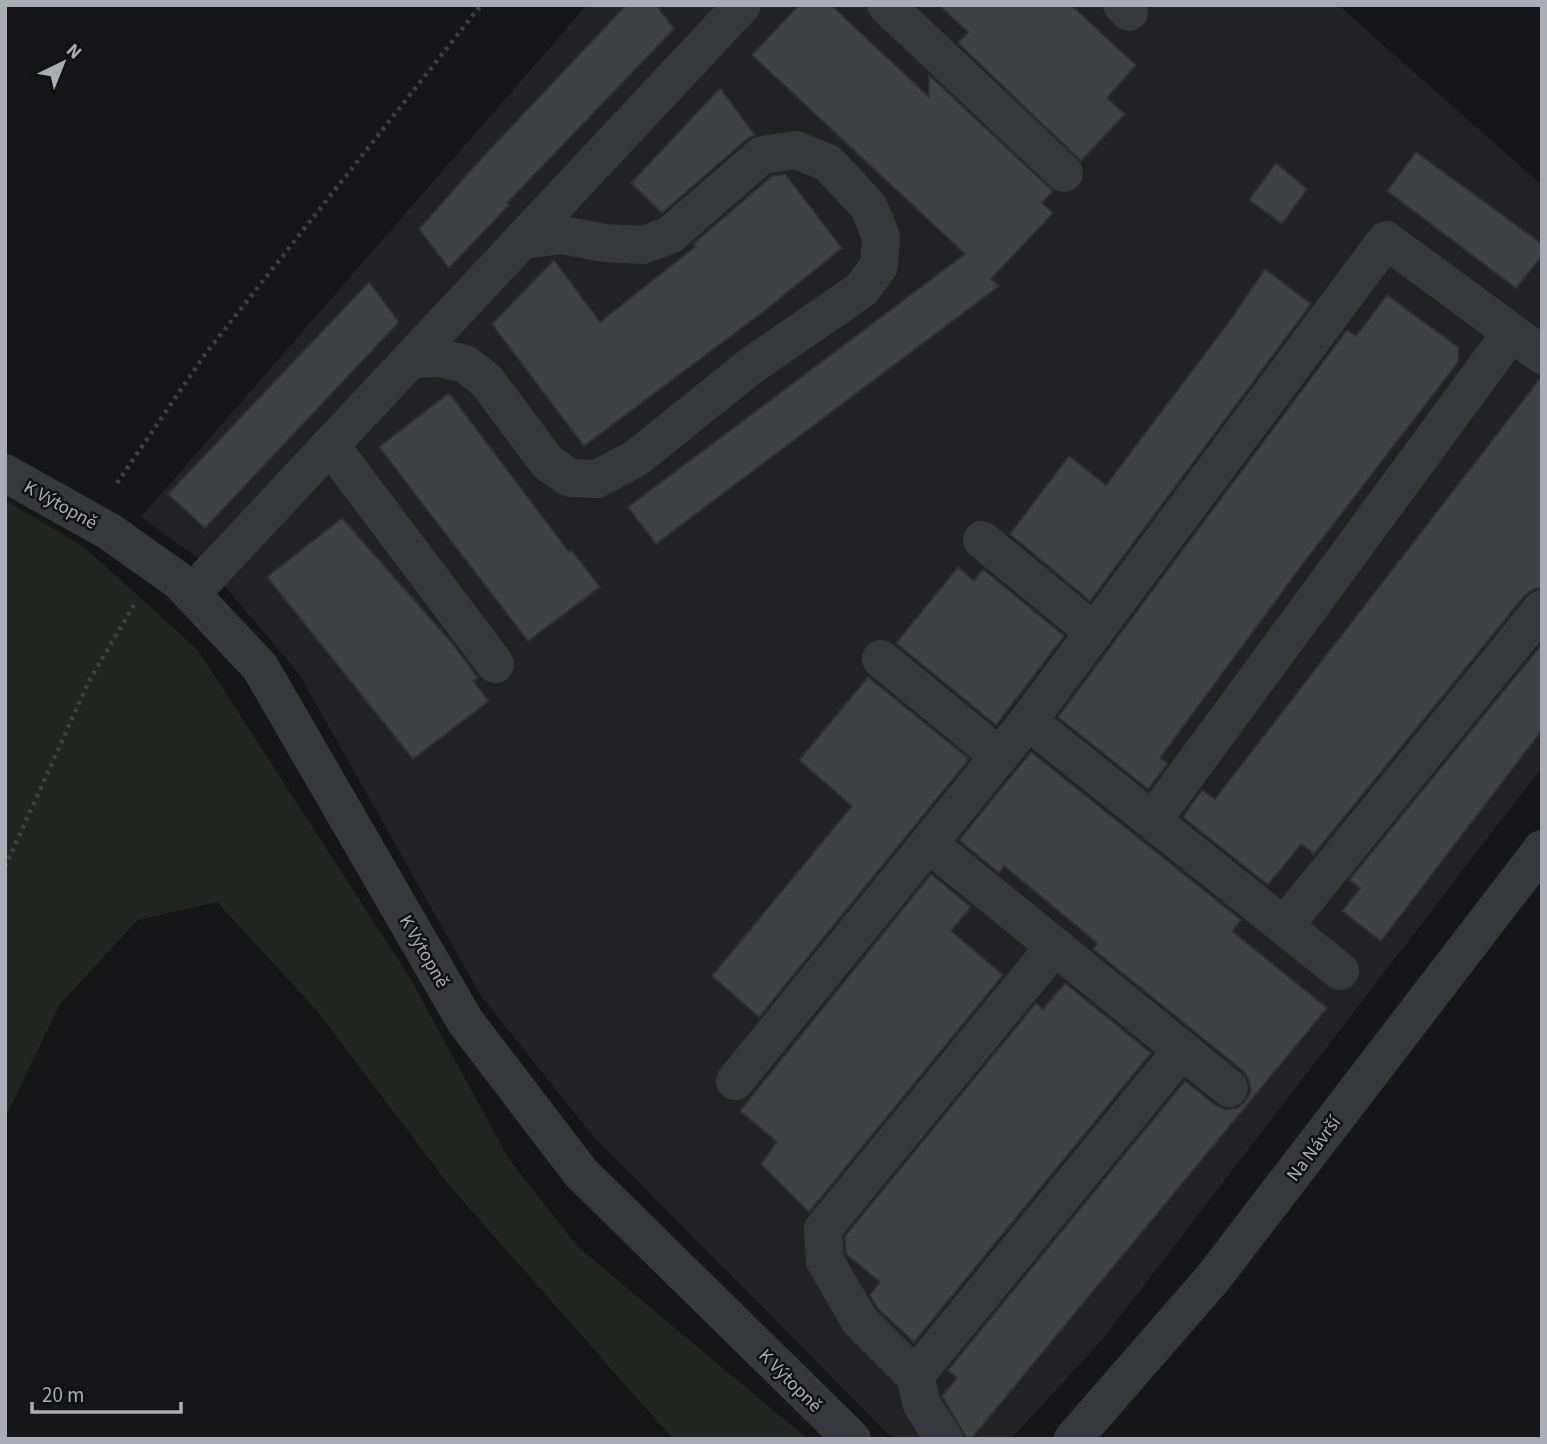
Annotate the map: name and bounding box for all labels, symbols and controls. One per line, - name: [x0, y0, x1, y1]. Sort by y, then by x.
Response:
- north arrow: [28, 28, 98, 98]
- text: N: [60, 37, 87, 66]
- street label: K Výtopně: [19, 474, 102, 537]
- street label: K Výtopně: [392, 910, 455, 993]
- street label: Na Návrší: [1281, 1110, 1349, 1187]
- street label: K Výtopně: [752, 1343, 828, 1419]
- scale bar: [32, 1370, 180, 1414]
- text: 20 m: [42, 1380, 84, 1410]

